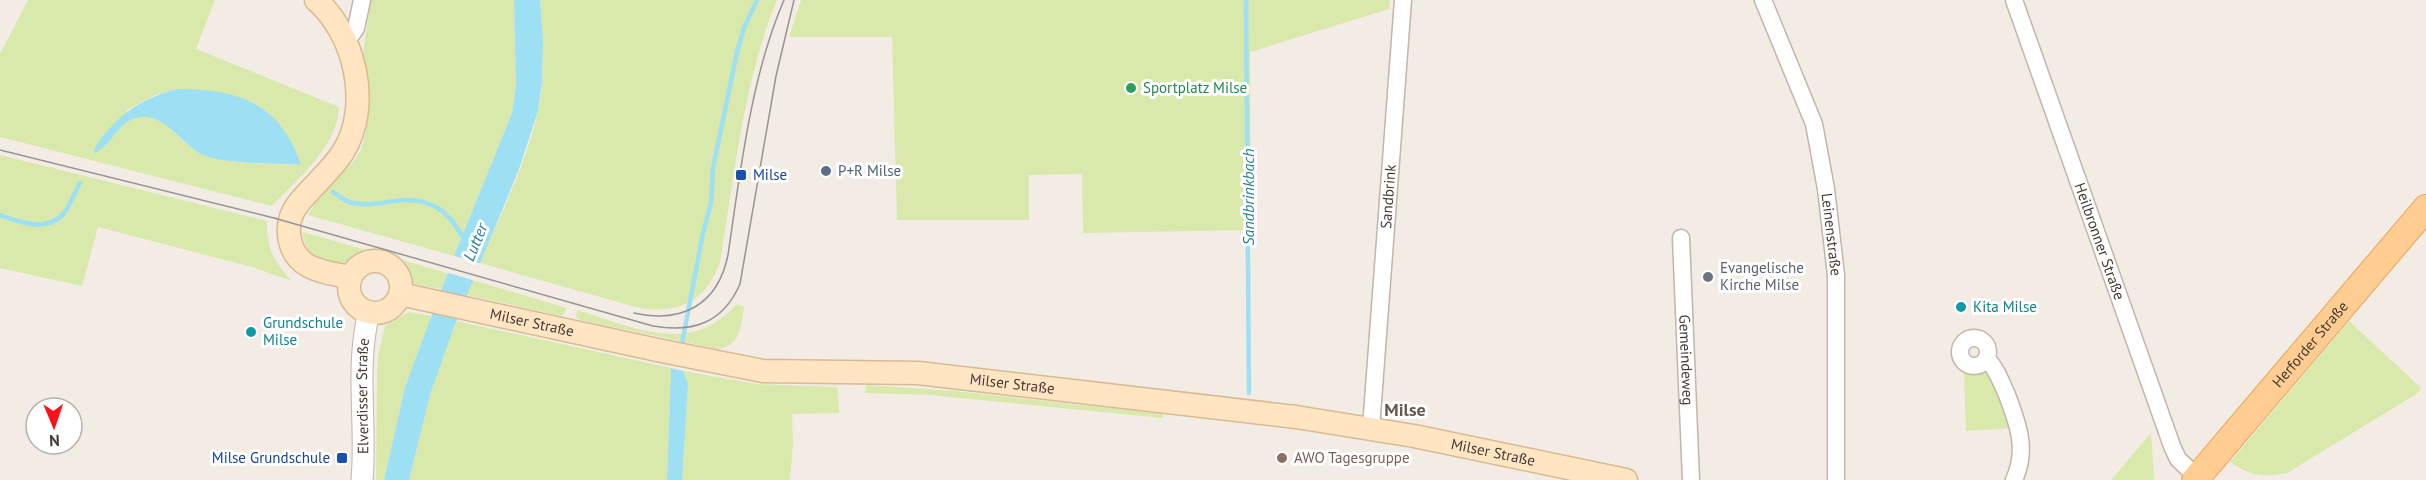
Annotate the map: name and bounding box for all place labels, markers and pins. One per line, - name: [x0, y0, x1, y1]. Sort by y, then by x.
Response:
- place label: Sportplatz Milse: [1143, 78, 1247, 97]
- marker: Sportplatz Milse: [1124, 81, 1138, 95]
- place label: P+R Milse: [838, 161, 901, 180]
- marker: P+R Milse: [819, 164, 833, 178]
- place label: Milse: [753, 165, 787, 184]
- marker: Milse: [734, 168, 748, 182]
- place label: Evangelische Kirche Milse: [1720, 258, 1804, 294]
- marker: Evangelische Kirche Milse: [1701, 270, 1715, 284]
- place label: Kita Milse: [1973, 297, 2037, 316]
- marker: Kita Milse: [1954, 300, 1968, 314]
- place label: Grundschule Milse: [263, 313, 343, 349]
- marker: Grundschule Milse: [244, 325, 258, 339]
- place label: Milse Grundschule: [212, 448, 330, 467]
- place label: AWO Tagesgruppe: [1294, 448, 1410, 467]
- marker: Milse Grundschule: [335, 451, 349, 465]
- marker: AWO Tagesgruppe: [1275, 451, 1289, 465]

